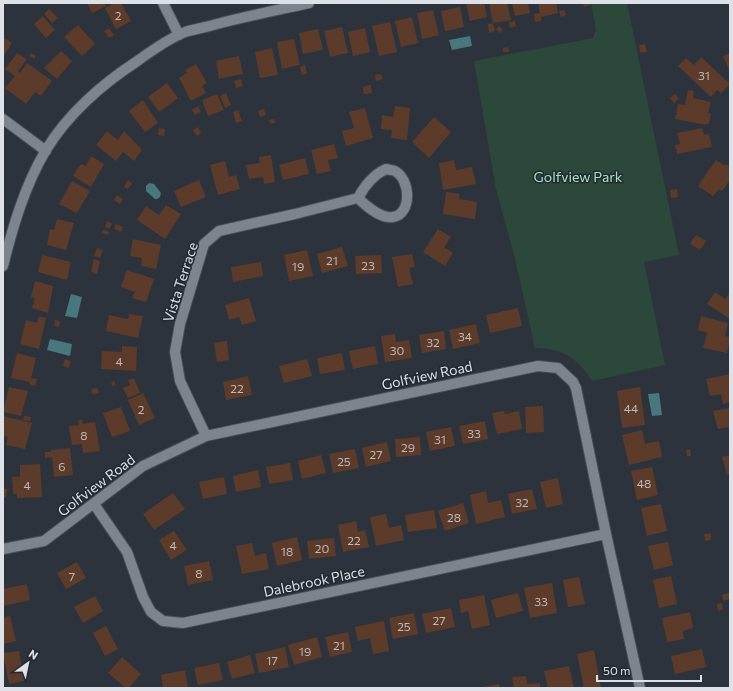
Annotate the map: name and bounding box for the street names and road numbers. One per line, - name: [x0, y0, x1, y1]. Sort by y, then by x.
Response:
- street label: Vista Terrace: [159, 240, 201, 324]
- street label: Golfview Road: [380, 357, 474, 393]
- street label: Golfview Road: [54, 450, 138, 520]
- street label: Dalebrook Place: [262, 562, 366, 600]

